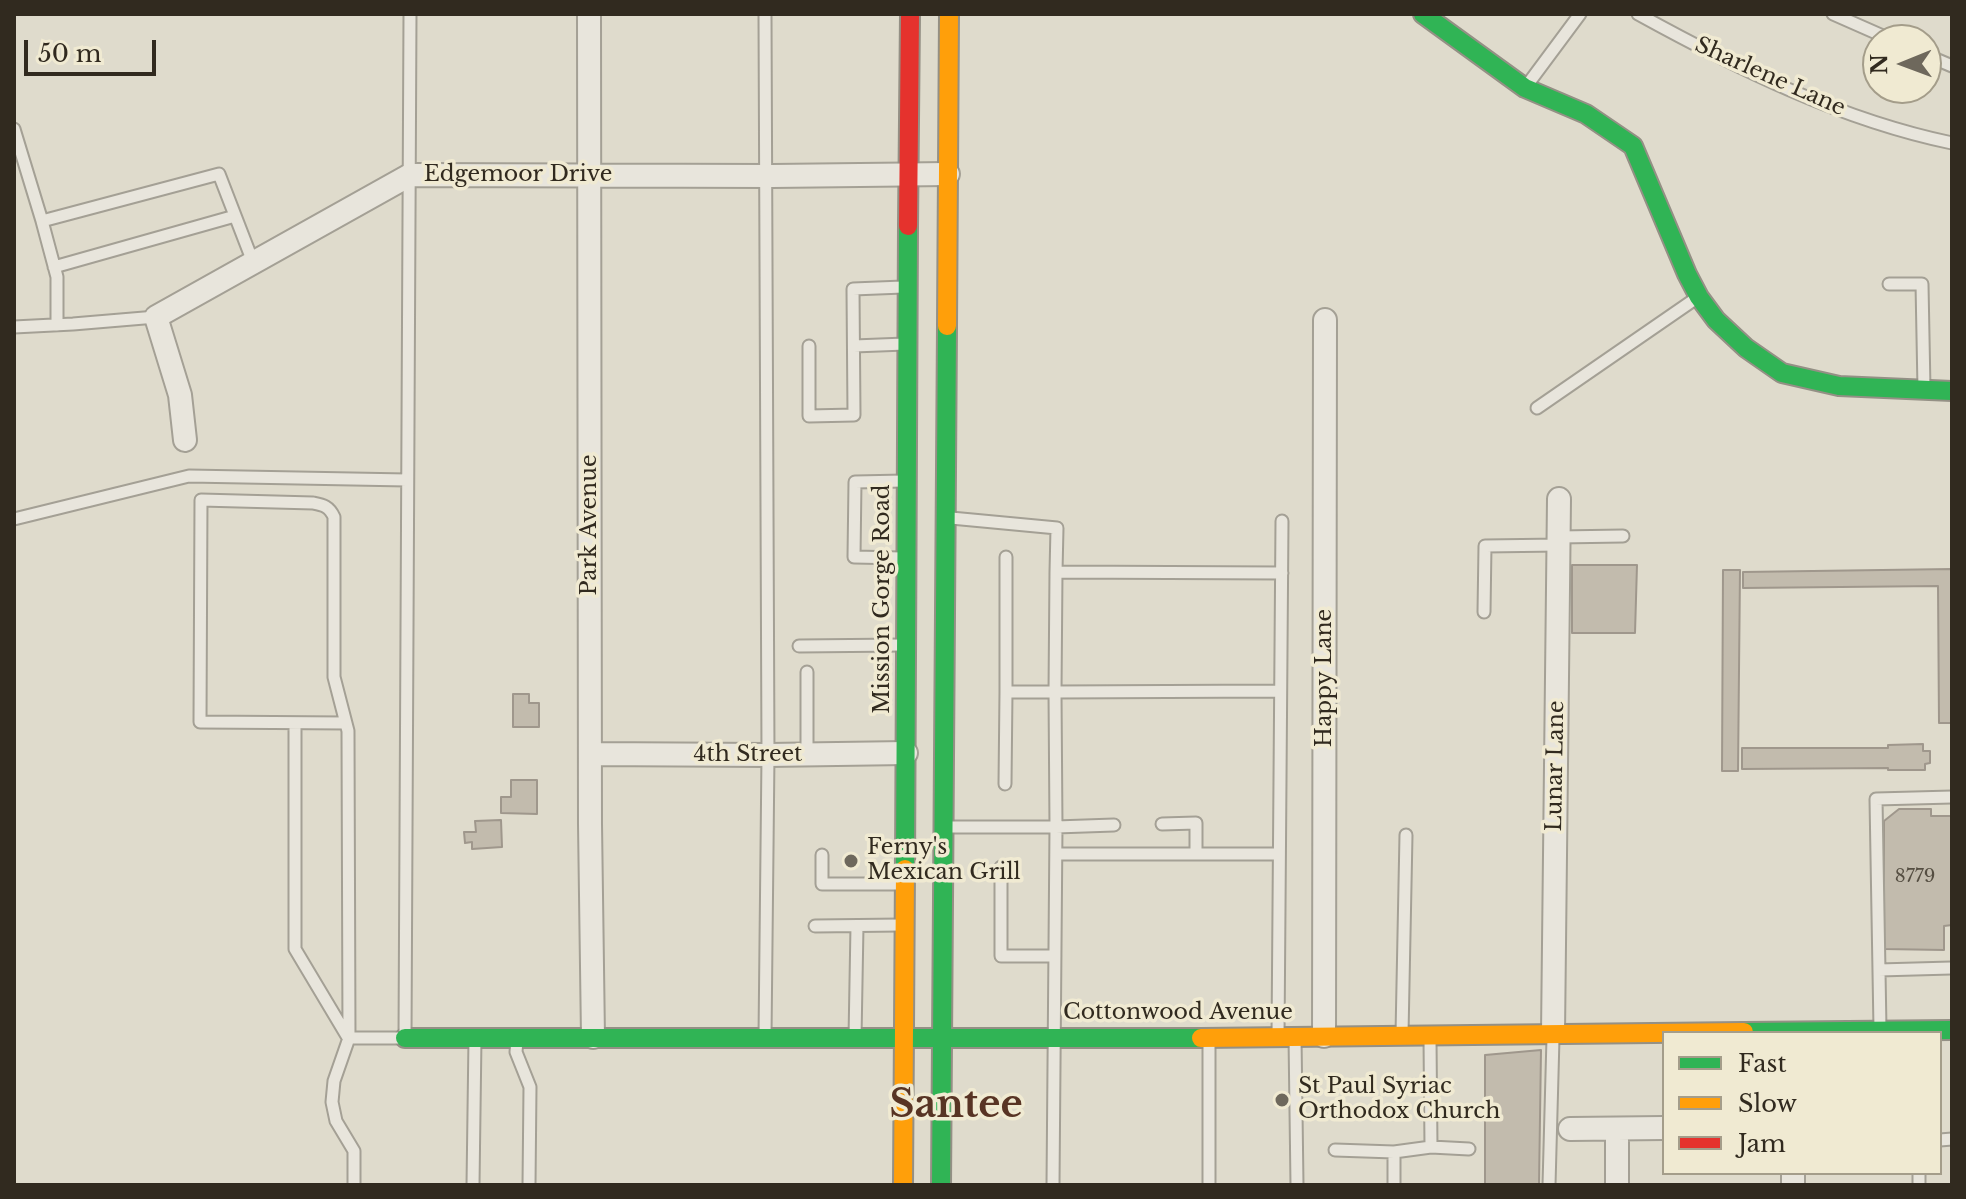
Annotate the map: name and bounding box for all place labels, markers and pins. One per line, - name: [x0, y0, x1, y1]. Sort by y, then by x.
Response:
- place label: Ferny's Mexican Grill: [867, 835, 1021, 886]
- marker: Ferny's Mexican Grill: [842, 852, 860, 870]
- place label: St Paul Syriac Orthodox Church: [1298, 1074, 1500, 1126]
- marker: St Paul Syriac Orthodox Church: [1273, 1091, 1291, 1109]

